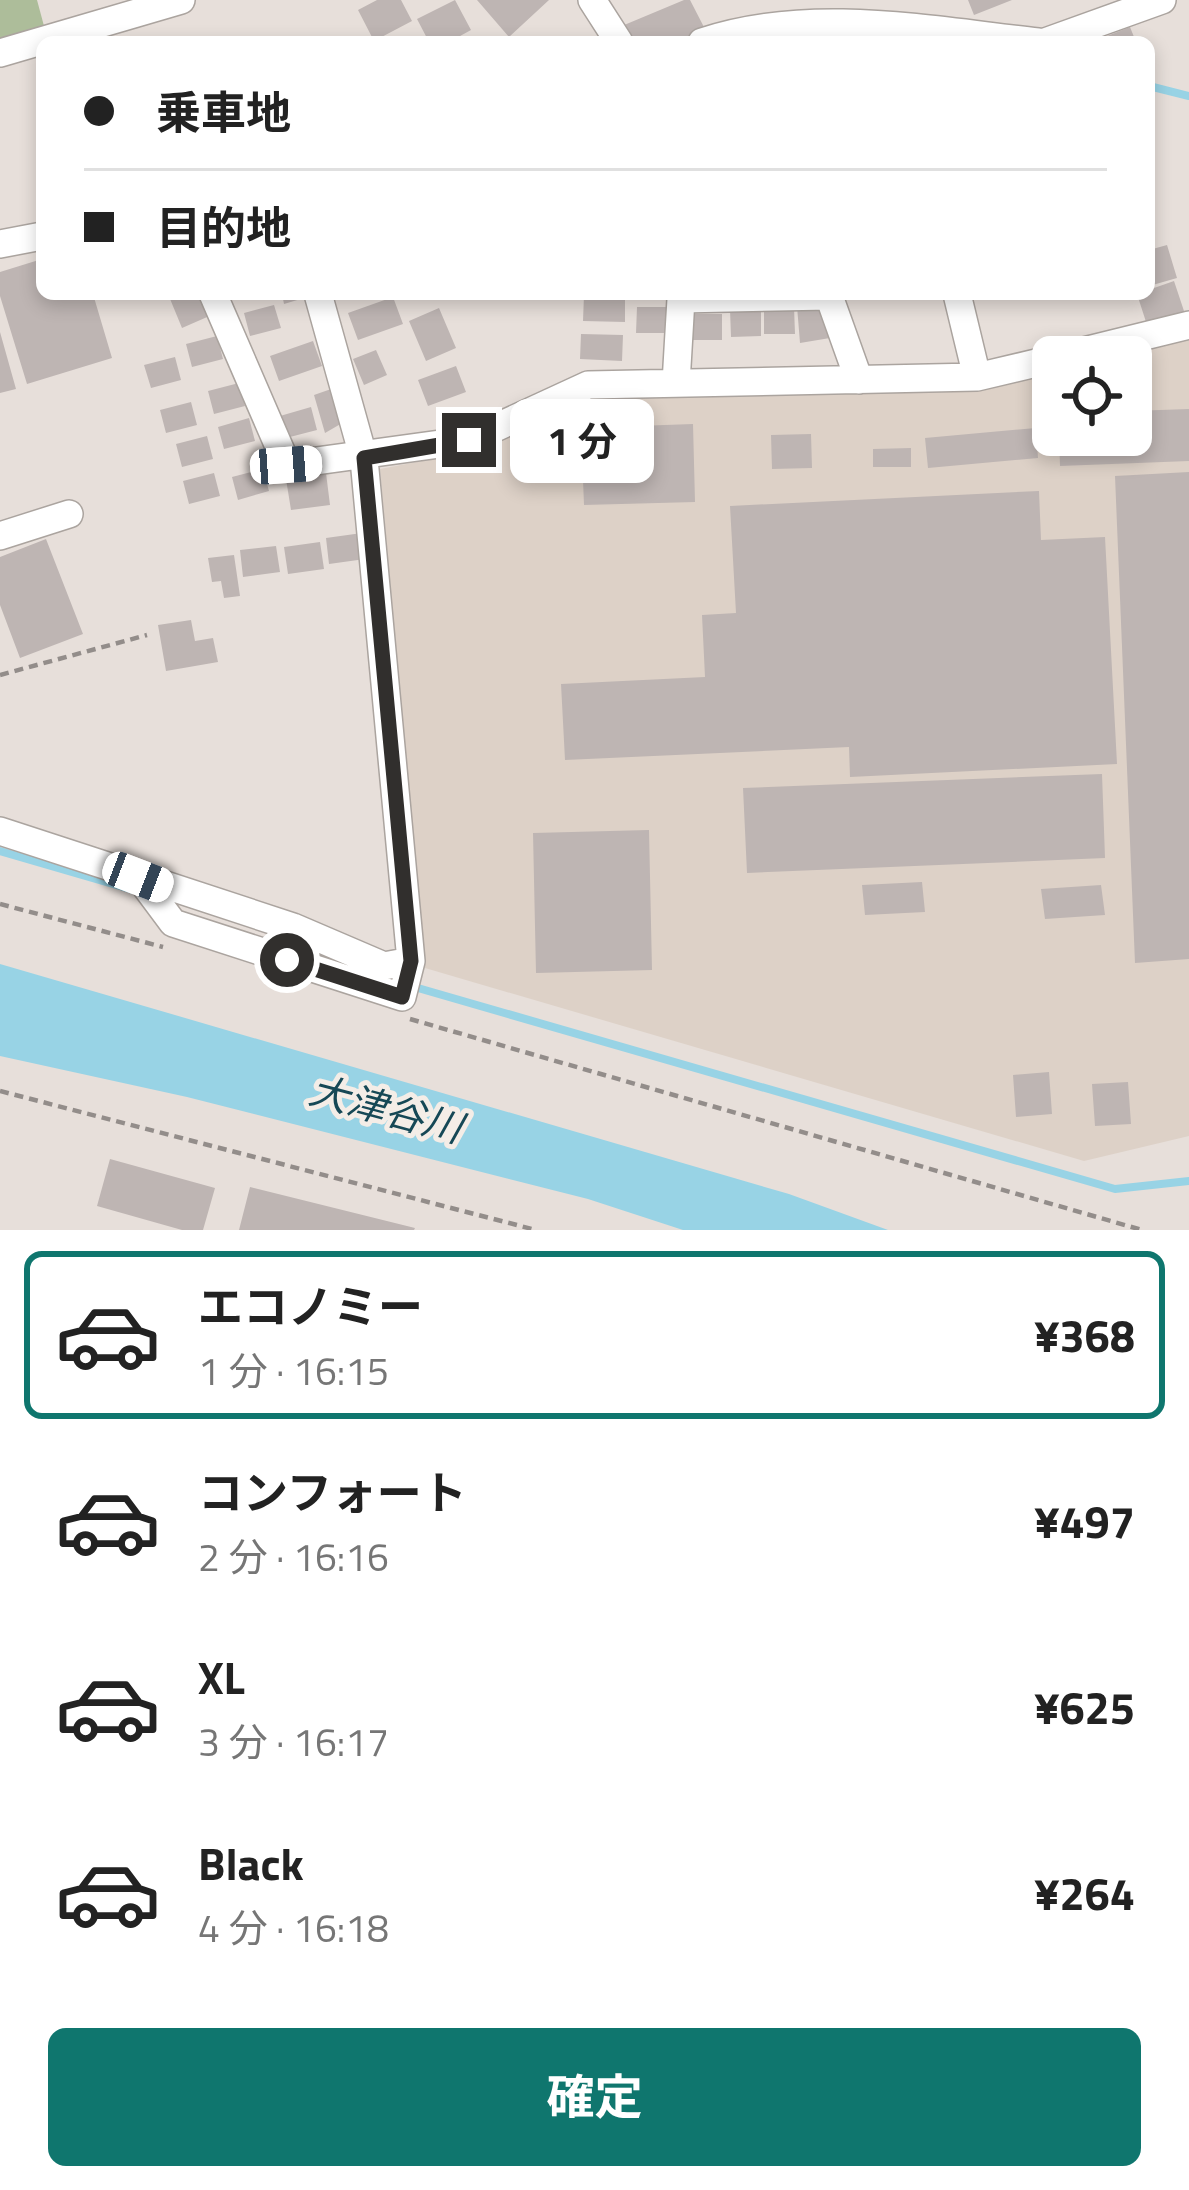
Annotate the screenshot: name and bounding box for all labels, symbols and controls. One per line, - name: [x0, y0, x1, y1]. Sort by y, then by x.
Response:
- text: 乗車地: [156, 78, 291, 146]
- text: 目的地: [156, 193, 291, 261]
- map controls: [1032, 336, 1152, 456]
- button: locate: [1032, 336, 1152, 456]
- callout: 1 分: [511, 398, 655, 482]
- text: 1 分: [547, 411, 617, 470]
- route end: [442, 413, 496, 467]
- car: [249, 445, 323, 485]
- car: [98, 847, 178, 907]
- route start: [260, 933, 314, 987]
- water label: 大津谷川: [303, 1060, 473, 1158]
- text: エコノミー: [198, 1272, 423, 1340]
- icon: car: [54, 1281, 162, 1389]
- text: ¥368: [1034, 1301, 1135, 1369]
- text: 1 分 · 16:15: [198, 1341, 389, 1400]
- text: コンフォート: [198, 1458, 467, 1526]
- icon: car: [54, 1467, 162, 1575]
- text: ¥497: [1034, 1487, 1135, 1555]
- text: 2 分 · 16:16: [198, 1527, 389, 1586]
- text: XL: [198, 1643, 245, 1711]
- icon: car: [54, 1653, 162, 1761]
- text: ¥625: [1034, 1673, 1135, 1741]
- text: 3 分 · 16:17: [198, 1712, 389, 1771]
- text: Black: [198, 1829, 304, 1897]
- icon: car: [54, 1839, 162, 1947]
- text: ¥264: [1034, 1859, 1135, 1927]
- text: 4 分 · 16:18: [198, 1898, 389, 1957]
- button: 確定: [48, 2028, 1141, 2166]

